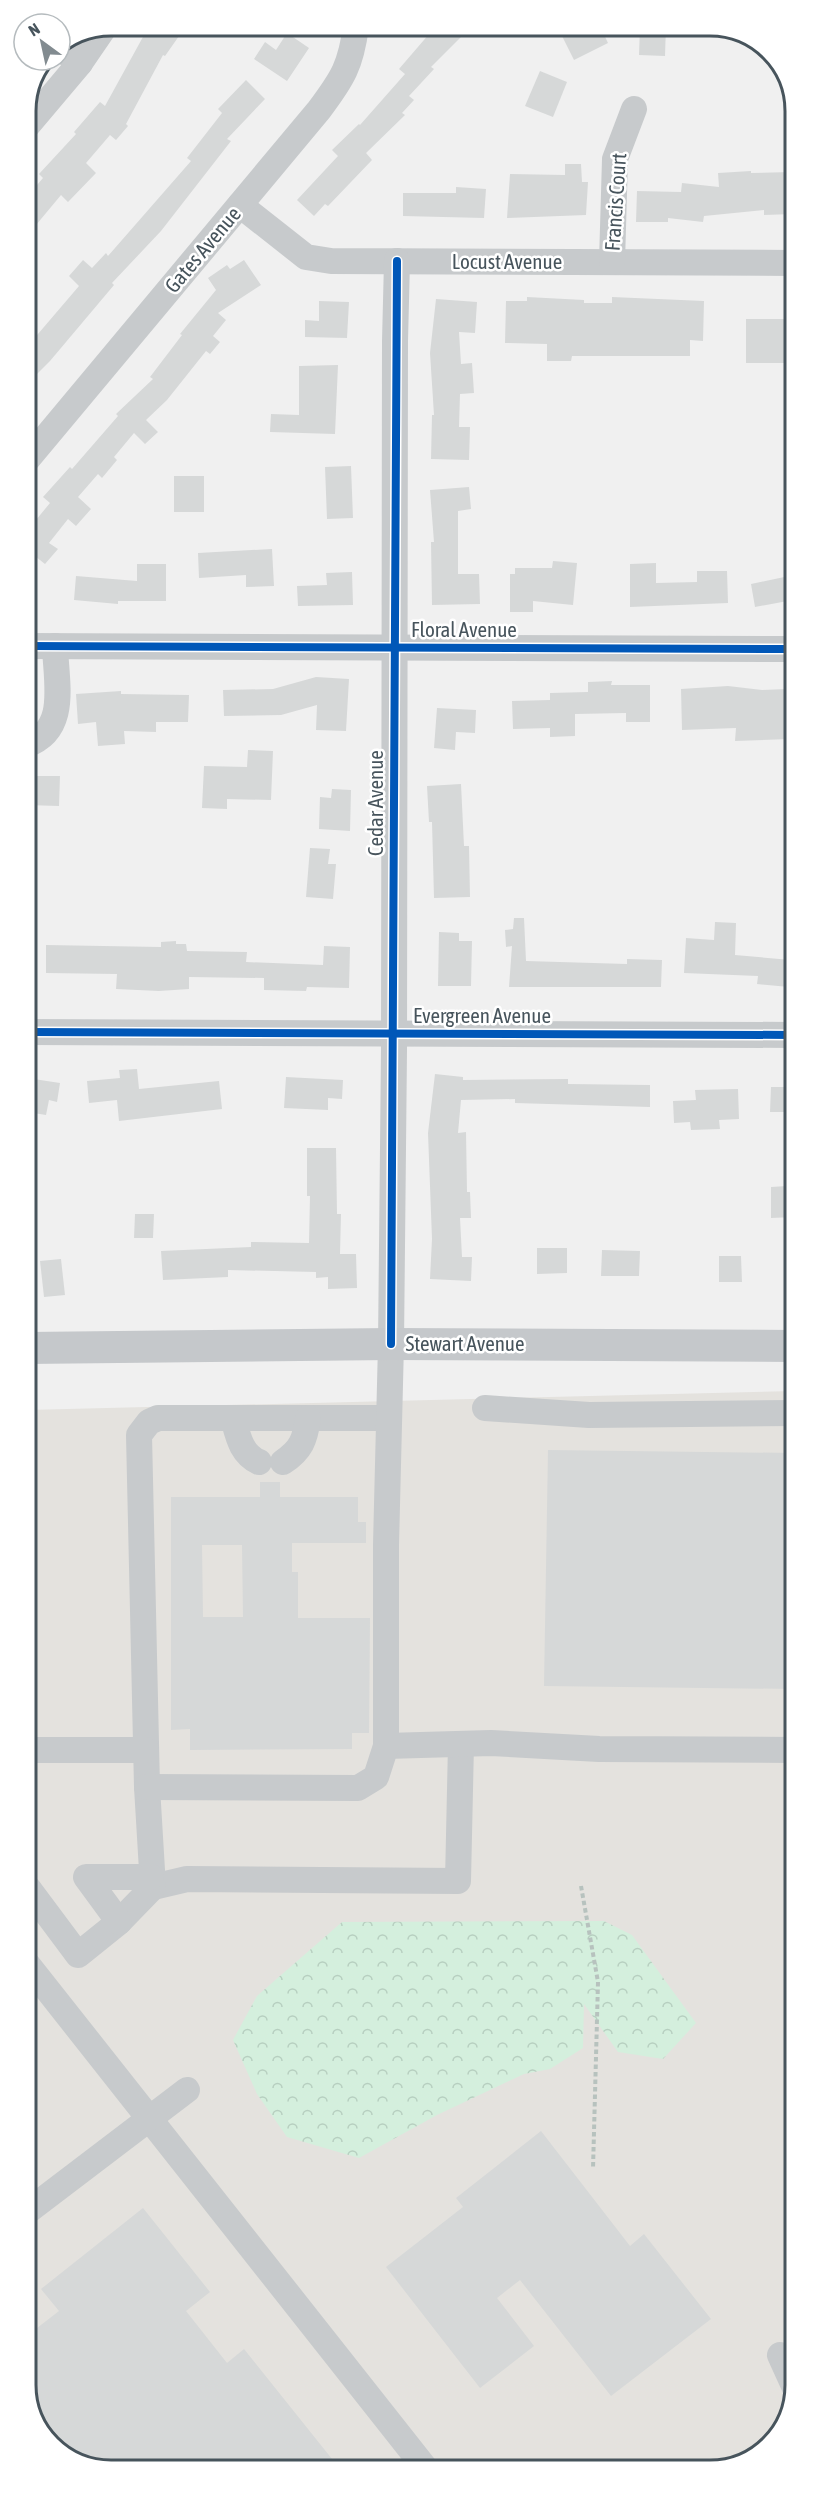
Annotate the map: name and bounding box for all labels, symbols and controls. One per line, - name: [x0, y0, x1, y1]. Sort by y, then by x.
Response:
- north arrow: [12, 12, 72, 72]
- text: N: [25, 19, 43, 40]
- street label: Francis Court: [600, 152, 630, 252]
- street label: Gates Avenue: [159, 202, 245, 297]
- street label: Locust Avenue: [452, 249, 562, 273]
- street label: Floral Avenue: [411, 617, 517, 641]
- street label: Cedar Avenue: [363, 750, 387, 856]
- street label: Evergreen Avenue: [413, 1003, 551, 1027]
- street label: Stewart Avenue: [405, 1331, 525, 1355]

